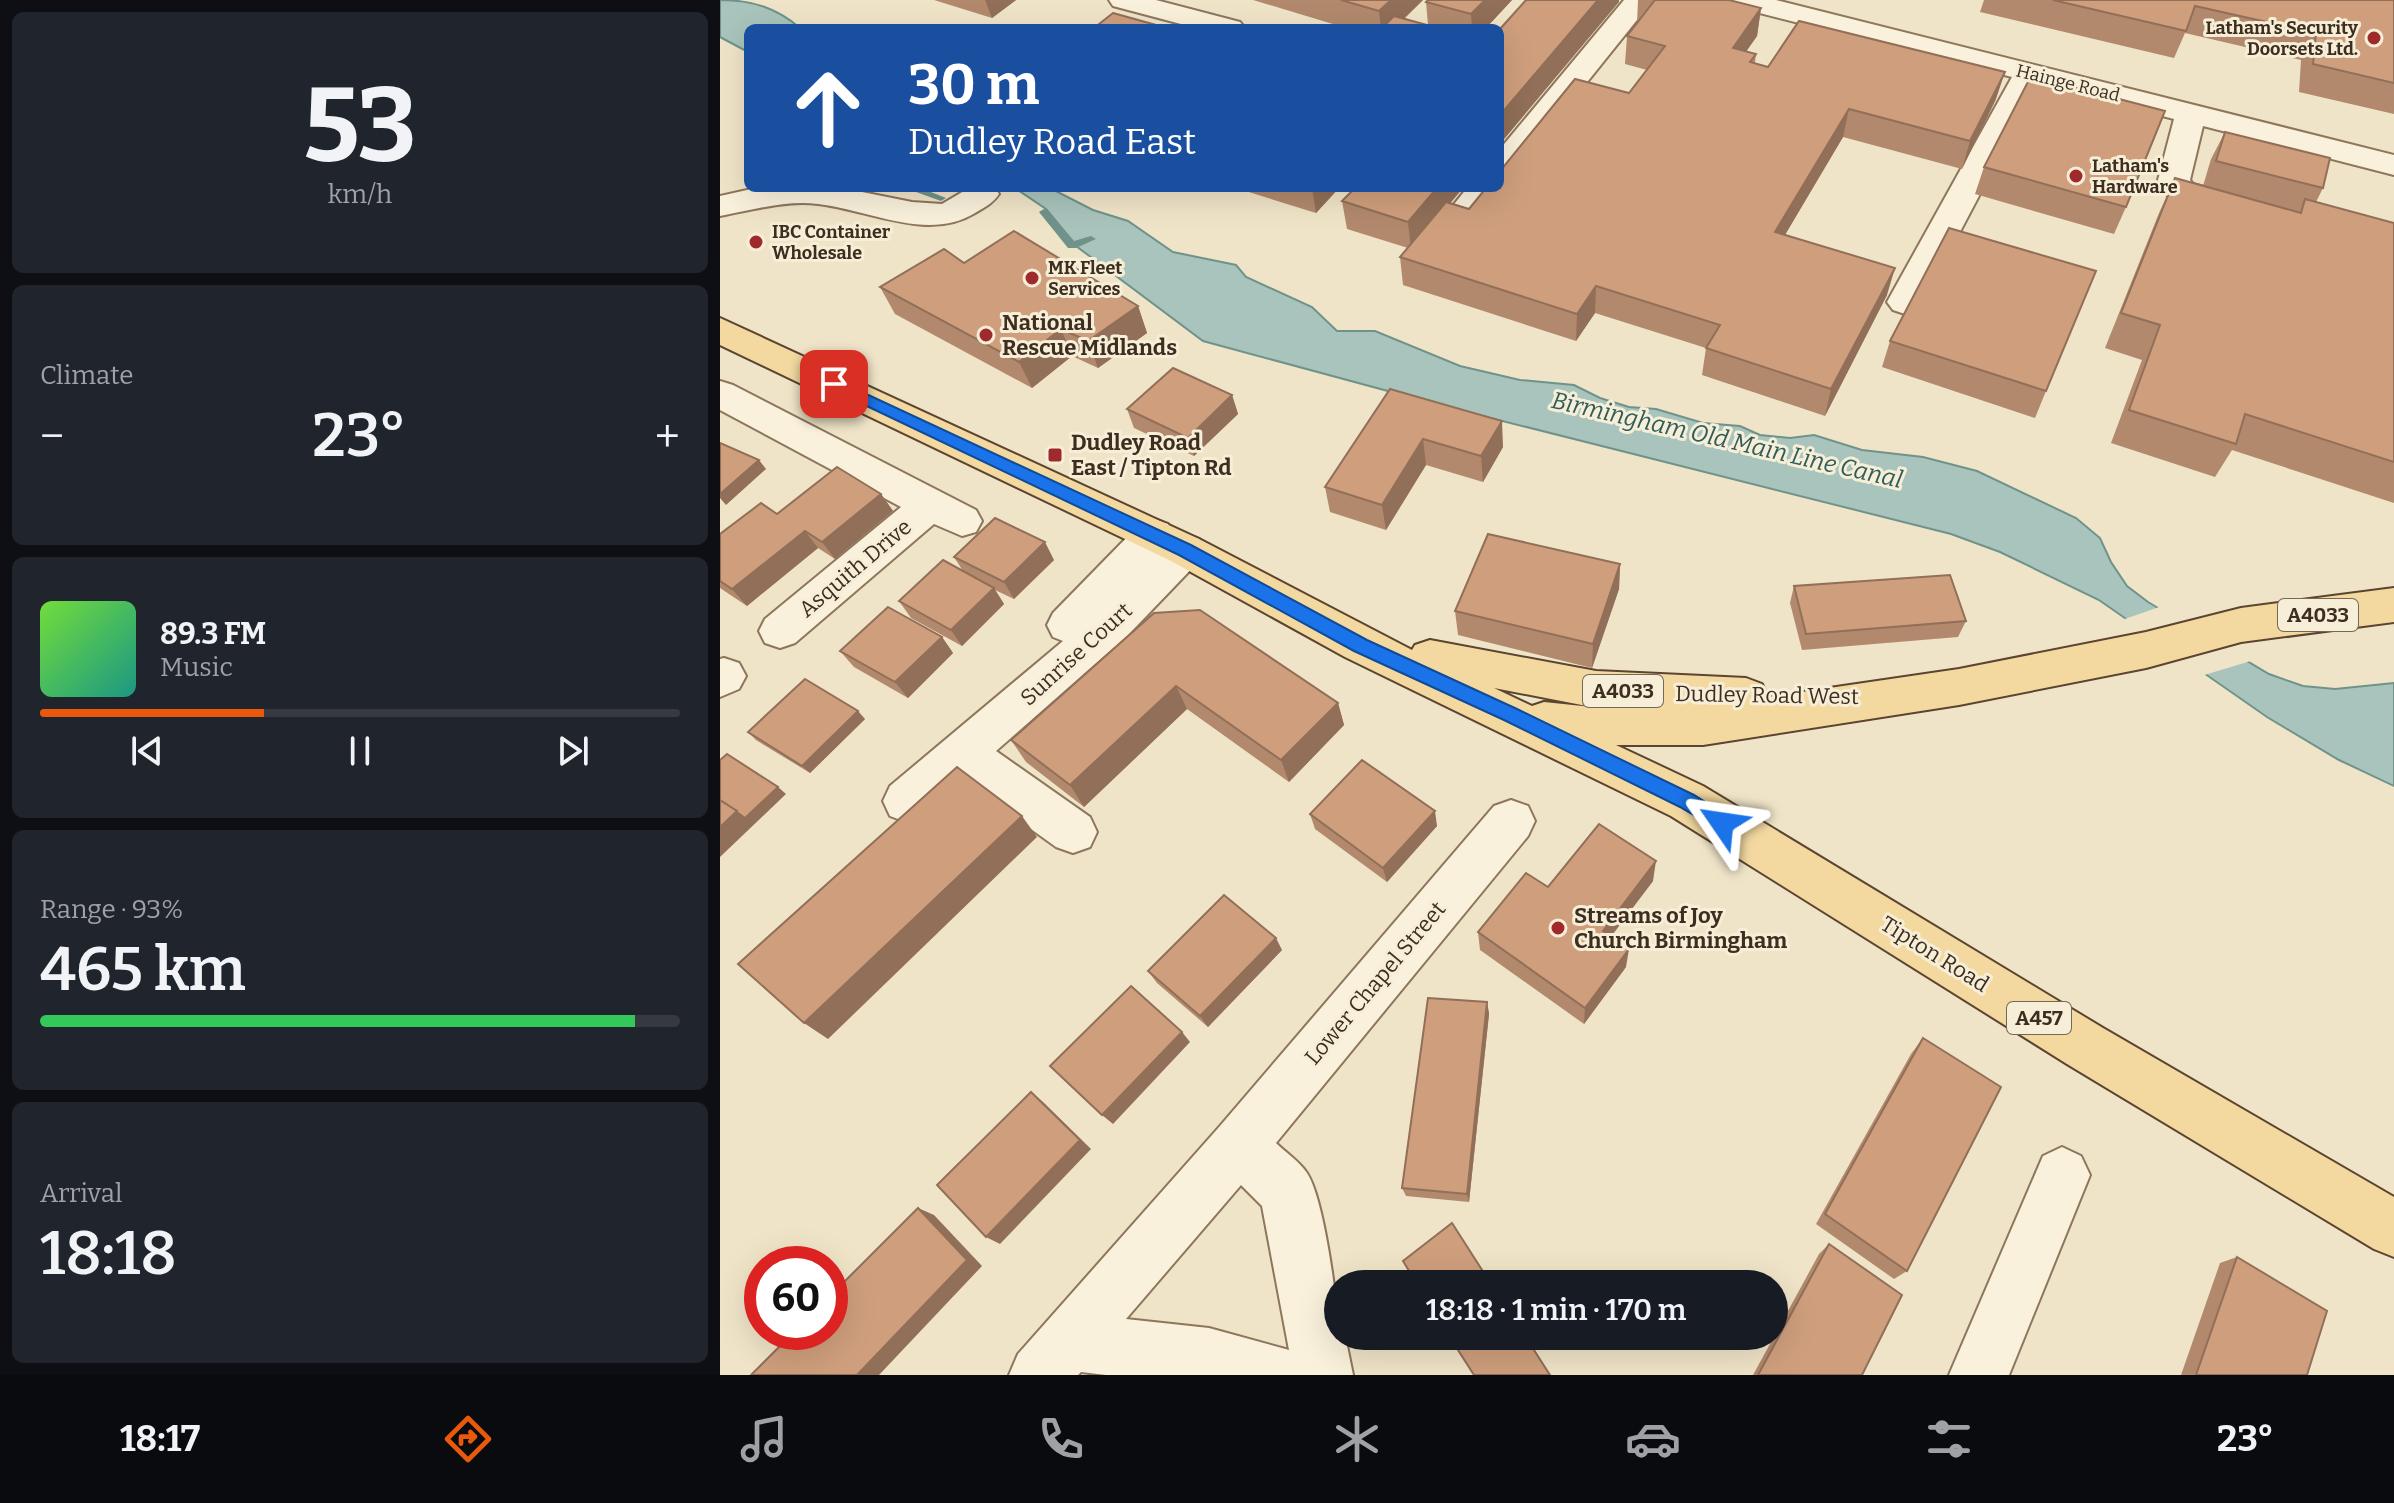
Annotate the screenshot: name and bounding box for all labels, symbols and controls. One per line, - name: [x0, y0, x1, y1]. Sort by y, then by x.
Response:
- place label: Latham's Security Doorsets Ltd.: [2205, 17, 2359, 60]
- marker: Latham's Security Doorsets Ltd.: [2365, 29, 2383, 47]
- text: 30 m: [908, 52, 1039, 119]
- icon: ahead: [776, 56, 880, 160]
- street label: Hainge Road: [2014, 59, 2123, 107]
- text: 53: [303, 64, 417, 189]
- text: Dudley Road East: [908, 120, 1196, 164]
- place label: Latham's Hardware: [2092, 155, 2178, 198]
- marker: Latham's Hardware: [2067, 167, 2085, 185]
- text: km/h: [328, 179, 392, 210]
- place label: IBC Container Wholesale: [772, 221, 891, 264]
- marker: IBC Container Wholesale: [747, 233, 765, 251]
- place label: MK Fleet Services: [1048, 257, 1122, 300]
- marker: MK Fleet Services: [1023, 269, 1041, 287]
- place label: National Rescue Midlands: [1002, 309, 1177, 361]
- marker: National Rescue Midlands: [977, 326, 995, 344]
- pin: [800, 350, 868, 418]
- text: Climate: [40, 360, 134, 391]
- icon: arrive: [812, 362, 856, 406]
- water label: Birmingham Old Main Line Canal: [1549, 386, 1905, 494]
- text: 23°: [312, 400, 407, 472]
- text: −: [40, 410, 64, 463]
- text: +: [655, 410, 680, 463]
- place label: Dudley Road East / Tipton Rd: [1071, 429, 1232, 481]
- marker: Dudley Road East / Tipton Rd: [1046, 446, 1064, 464]
- street label: Asquith Drive: [793, 513, 917, 623]
- street label: Sunrise Court: [1015, 597, 1137, 711]
- road number: A4033: [2278, 599, 2358, 631]
- text: 89.3 FM: [160, 616, 266, 652]
- text: Music: [160, 652, 233, 683]
- road number: A4033: [1583, 675, 1663, 707]
- street label: Dudley Road West: [1675, 680, 1859, 710]
- icon: previous: [125, 729, 169, 773]
- icon: pause: [338, 729, 382, 773]
- icon: next: [551, 729, 595, 773]
- position arrow: [1680, 781, 1764, 865]
- text: Range · 93%: [40, 894, 183, 925]
- street label: Lower Chapel Street: [1299, 896, 1451, 1070]
- place label: Streams of Joy Church Birmingham: [1574, 902, 1787, 954]
- street label: Tipton Road: [1876, 910, 1994, 998]
- marker: Streams of Joy Church Birmingham: [1549, 919, 1567, 937]
- text: 465 km: [40, 934, 246, 1006]
- road number: A457: [2007, 1002, 2071, 1034]
- text: Arrival: [40, 1178, 122, 1209]
- text: 18:18: [40, 1218, 177, 1290]
- speed limit sign: 60: [744, 1246, 848, 1350]
- text: 18:18 · 1 min · 170 m: [1426, 1292, 1686, 1328]
- icon: directions: [440, 1411, 496, 1467]
- icon: music: [736, 1411, 792, 1467]
- icon: phone: [1033, 1411, 1089, 1467]
- icon: climate: [1329, 1411, 1385, 1467]
- icon: car: [1625, 1411, 1681, 1467]
- icon: filters: [1921, 1411, 1977, 1467]
- text: 18:17: [120, 1417, 200, 1461]
- text: 23°: [2217, 1417, 2274, 1461]

